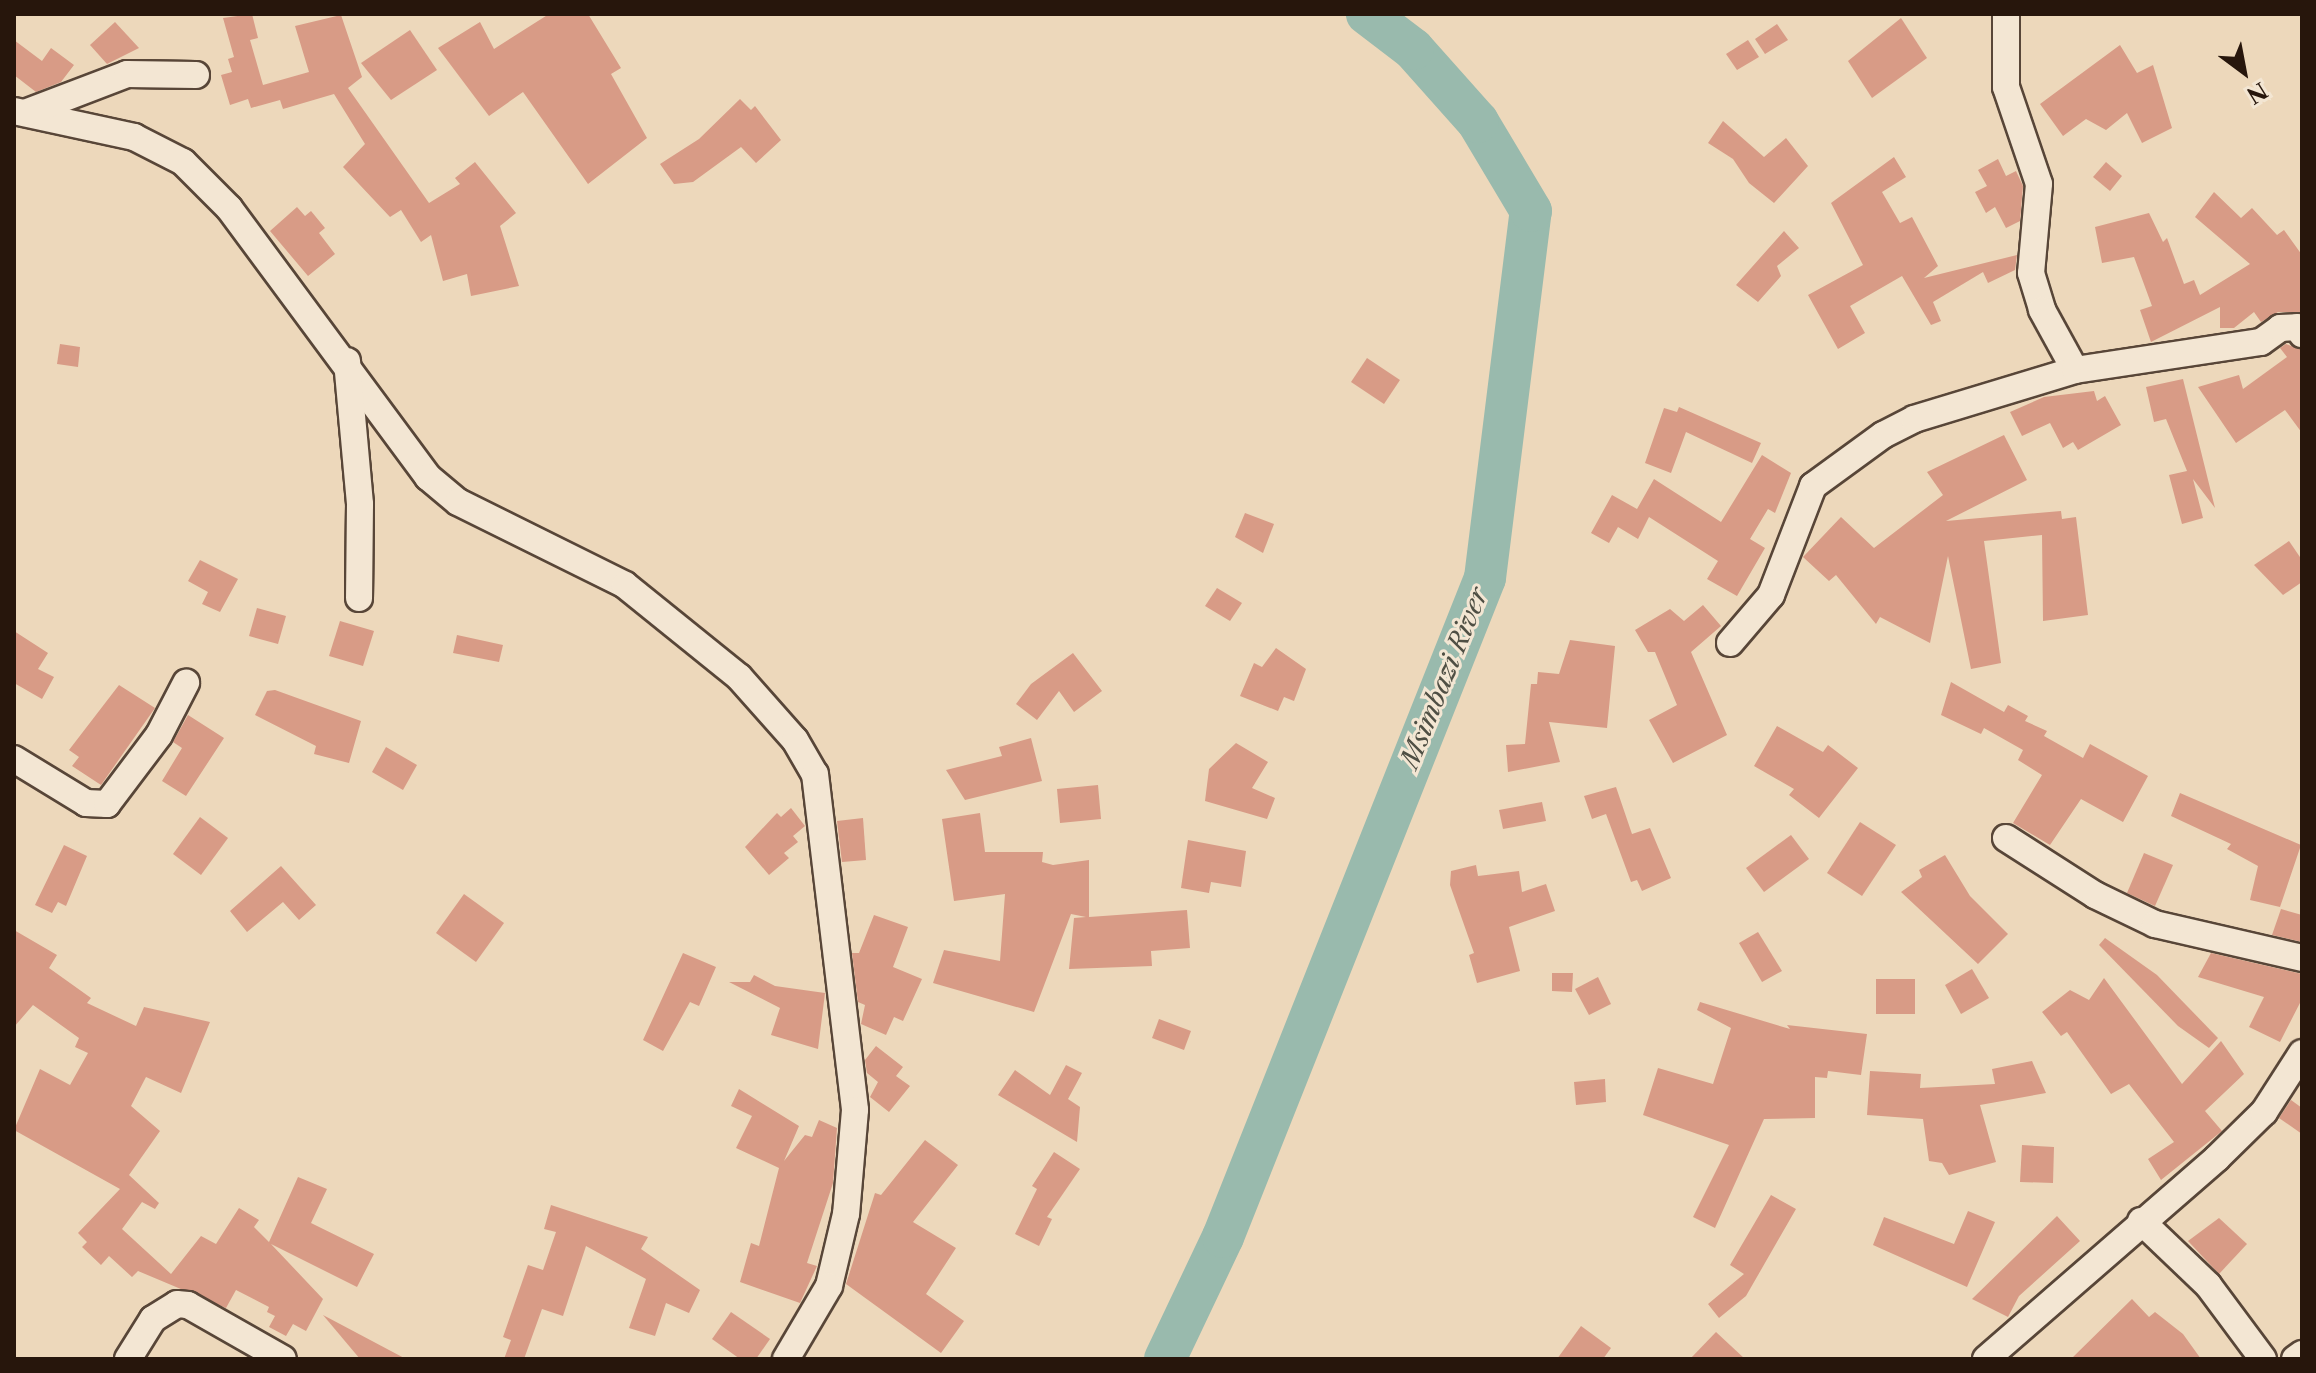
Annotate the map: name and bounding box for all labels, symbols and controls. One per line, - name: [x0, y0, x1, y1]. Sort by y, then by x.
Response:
- north arrow: [2204, 32, 2284, 112]
- text: N: [2242, 76, 2272, 109]
- water label: Msimbazi River: [1395, 583, 1495, 773]

